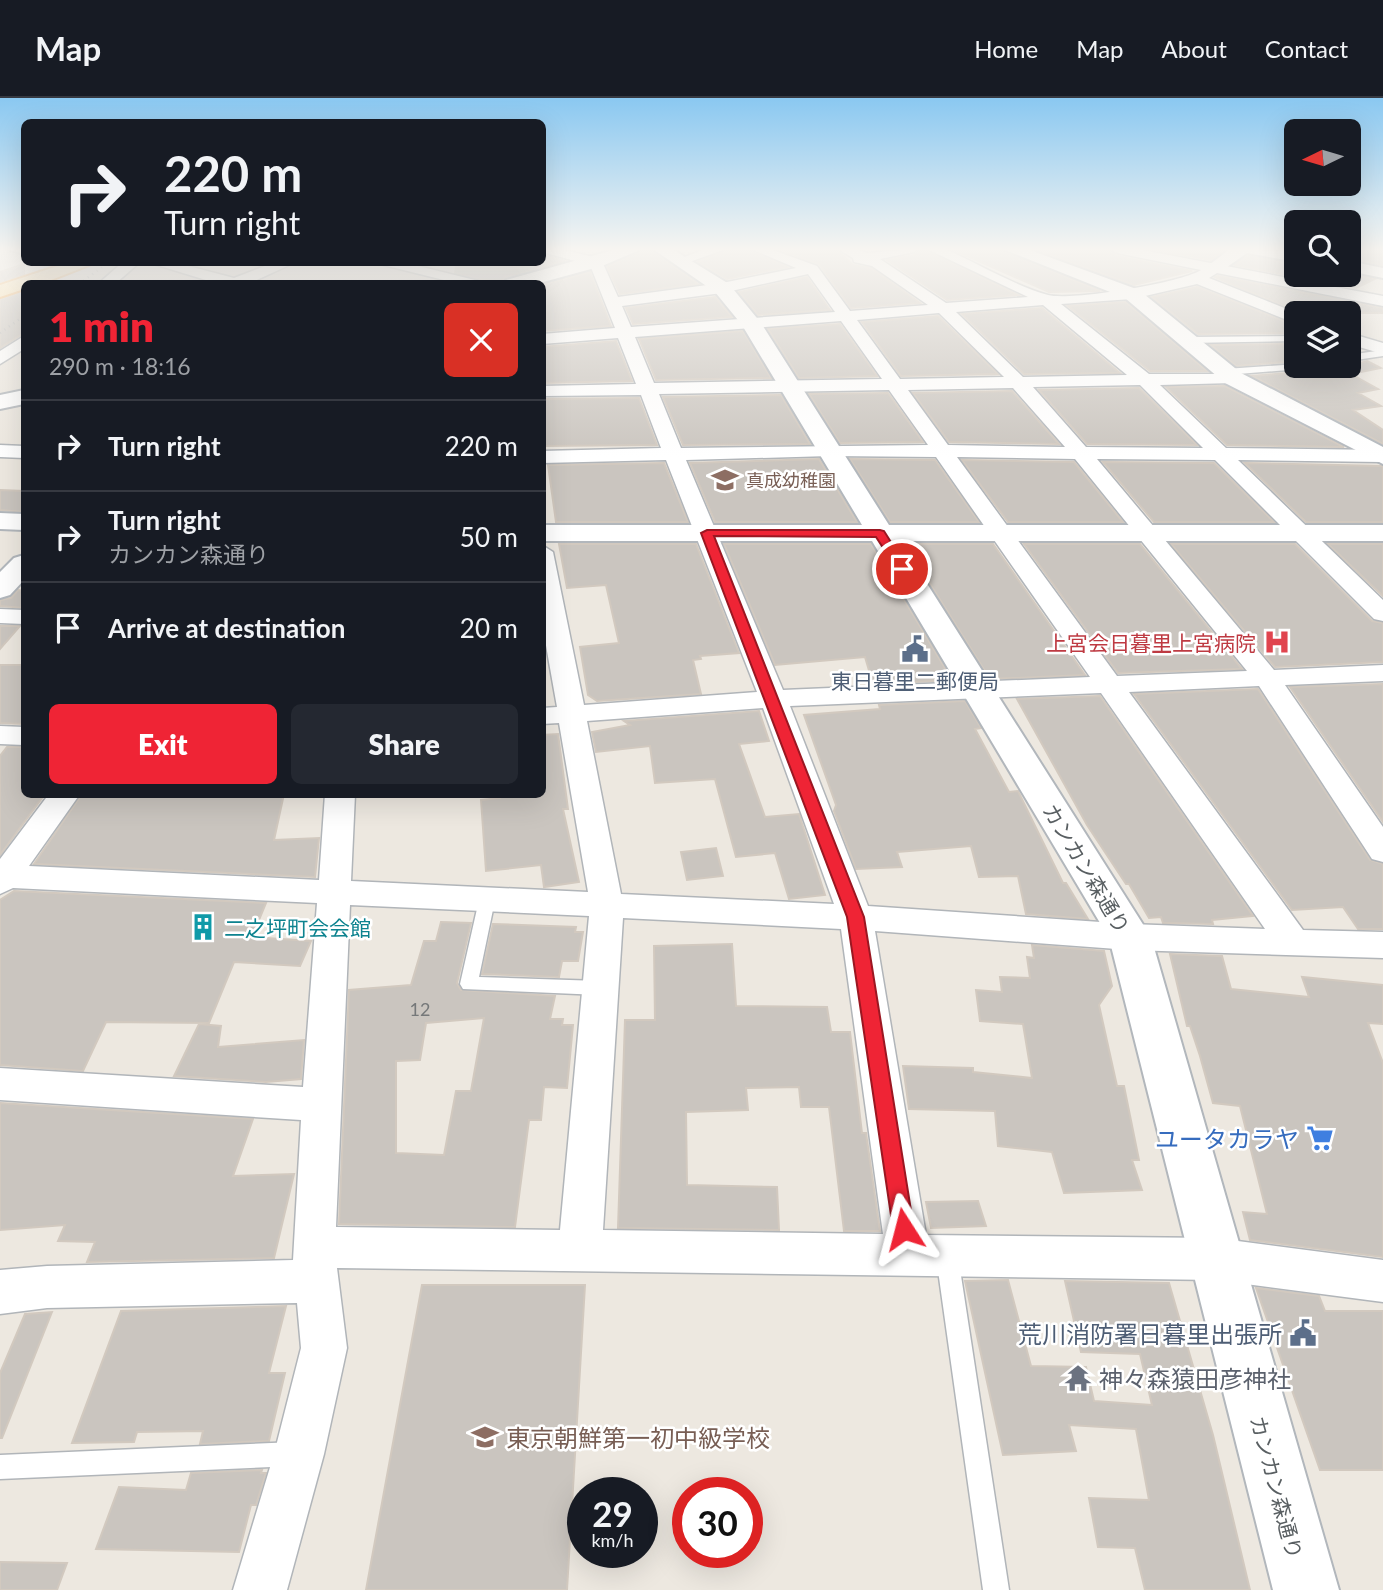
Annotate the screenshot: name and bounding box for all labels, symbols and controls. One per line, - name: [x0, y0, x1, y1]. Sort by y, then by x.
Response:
- text: Map: [35, 28, 101, 68]
- text: Home: [974, 34, 1038, 63]
- text: Map: [1076, 34, 1124, 63]
- text: About: [1162, 34, 1227, 63]
- text: Contact: [1265, 34, 1348, 63]
- north arrow: [1284, 119, 1362, 196]
- map controls: [1284, 119, 1361, 378]
- text: 220 m: [164, 144, 302, 202]
- icon: right: [49, 147, 140, 238]
- text: Turn right: [164, 203, 300, 242]
- button: search: [1284, 210, 1361, 287]
- text: 1 min: [49, 301, 154, 351]
- button: layers: [1284, 301, 1361, 378]
- button: close: [444, 303, 518, 377]
- text: 290 m · 18:16: [49, 352, 191, 380]
- icon: right: [49, 427, 87, 465]
- text: Turn right: [108, 430, 221, 462]
- text: 220 m: [445, 430, 518, 462]
- school or university icon: 真成幼稚園: [710, 465, 740, 495]
- place label: 真成幼稚園: [746, 469, 836, 491]
- text: Turn right: [108, 504, 221, 536]
- icon: right: [49, 518, 87, 556]
- text: 50 m: [460, 521, 518, 553]
- pin: [872, 539, 932, 599]
- text: カンカン森通り: [108, 540, 269, 568]
- icon: arrive: [883, 550, 921, 588]
- icon: arrive: [49, 609, 87, 647]
- text: Arrive at destination: [108, 612, 345, 644]
- text: 20 m: [460, 612, 518, 644]
- hospital icon: 上宮会日暮里上宮病院: [1262, 627, 1292, 657]
- place label: 上宮会日暮里上宮病院: [1046, 630, 1256, 655]
- public building icon: 東日暮里二郵便局: [900, 634, 930, 664]
- place label: 東日暮里二郵便局: [831, 668, 999, 693]
- button: Exit: [49, 704, 277, 784]
- button: Share: [291, 704, 518, 784]
- street label: カンカン森通り: [1038, 799, 1136, 937]
- building icon: 二之坪町会会館: [188, 912, 218, 942]
- place label: 二之坪町会会館: [224, 915, 371, 940]
- house number: 12: [410, 998, 430, 1020]
- supermarket icon: ユータカラヤ: [1305, 1123, 1335, 1153]
- place label: ユータカラヤ: [1155, 1124, 1299, 1153]
- position arrow: [867, 1192, 941, 1266]
- public building icon: 荒川消防署日暮里出張所: [1288, 1318, 1318, 1348]
- place label: 荒川消防署日暮里出張所: [1018, 1319, 1282, 1348]
- temple icon: 神々森猿田彦神社: [1063, 1363, 1093, 1393]
- place label: 神々森猿田彦神社: [1099, 1364, 1291, 1393]
- street label: カンカン森通り: [1246, 1413, 1308, 1561]
- school or university icon: 東京朝鮮第一初中級学校: [470, 1422, 500, 1452]
- place label: 東京朝鮮第一初中級学校: [506, 1423, 770, 1452]
- speed limit sign: 30: [672, 1477, 763, 1568]
- text: 29: [592, 1492, 633, 1534]
- text: km/h: [591, 1529, 634, 1551]

